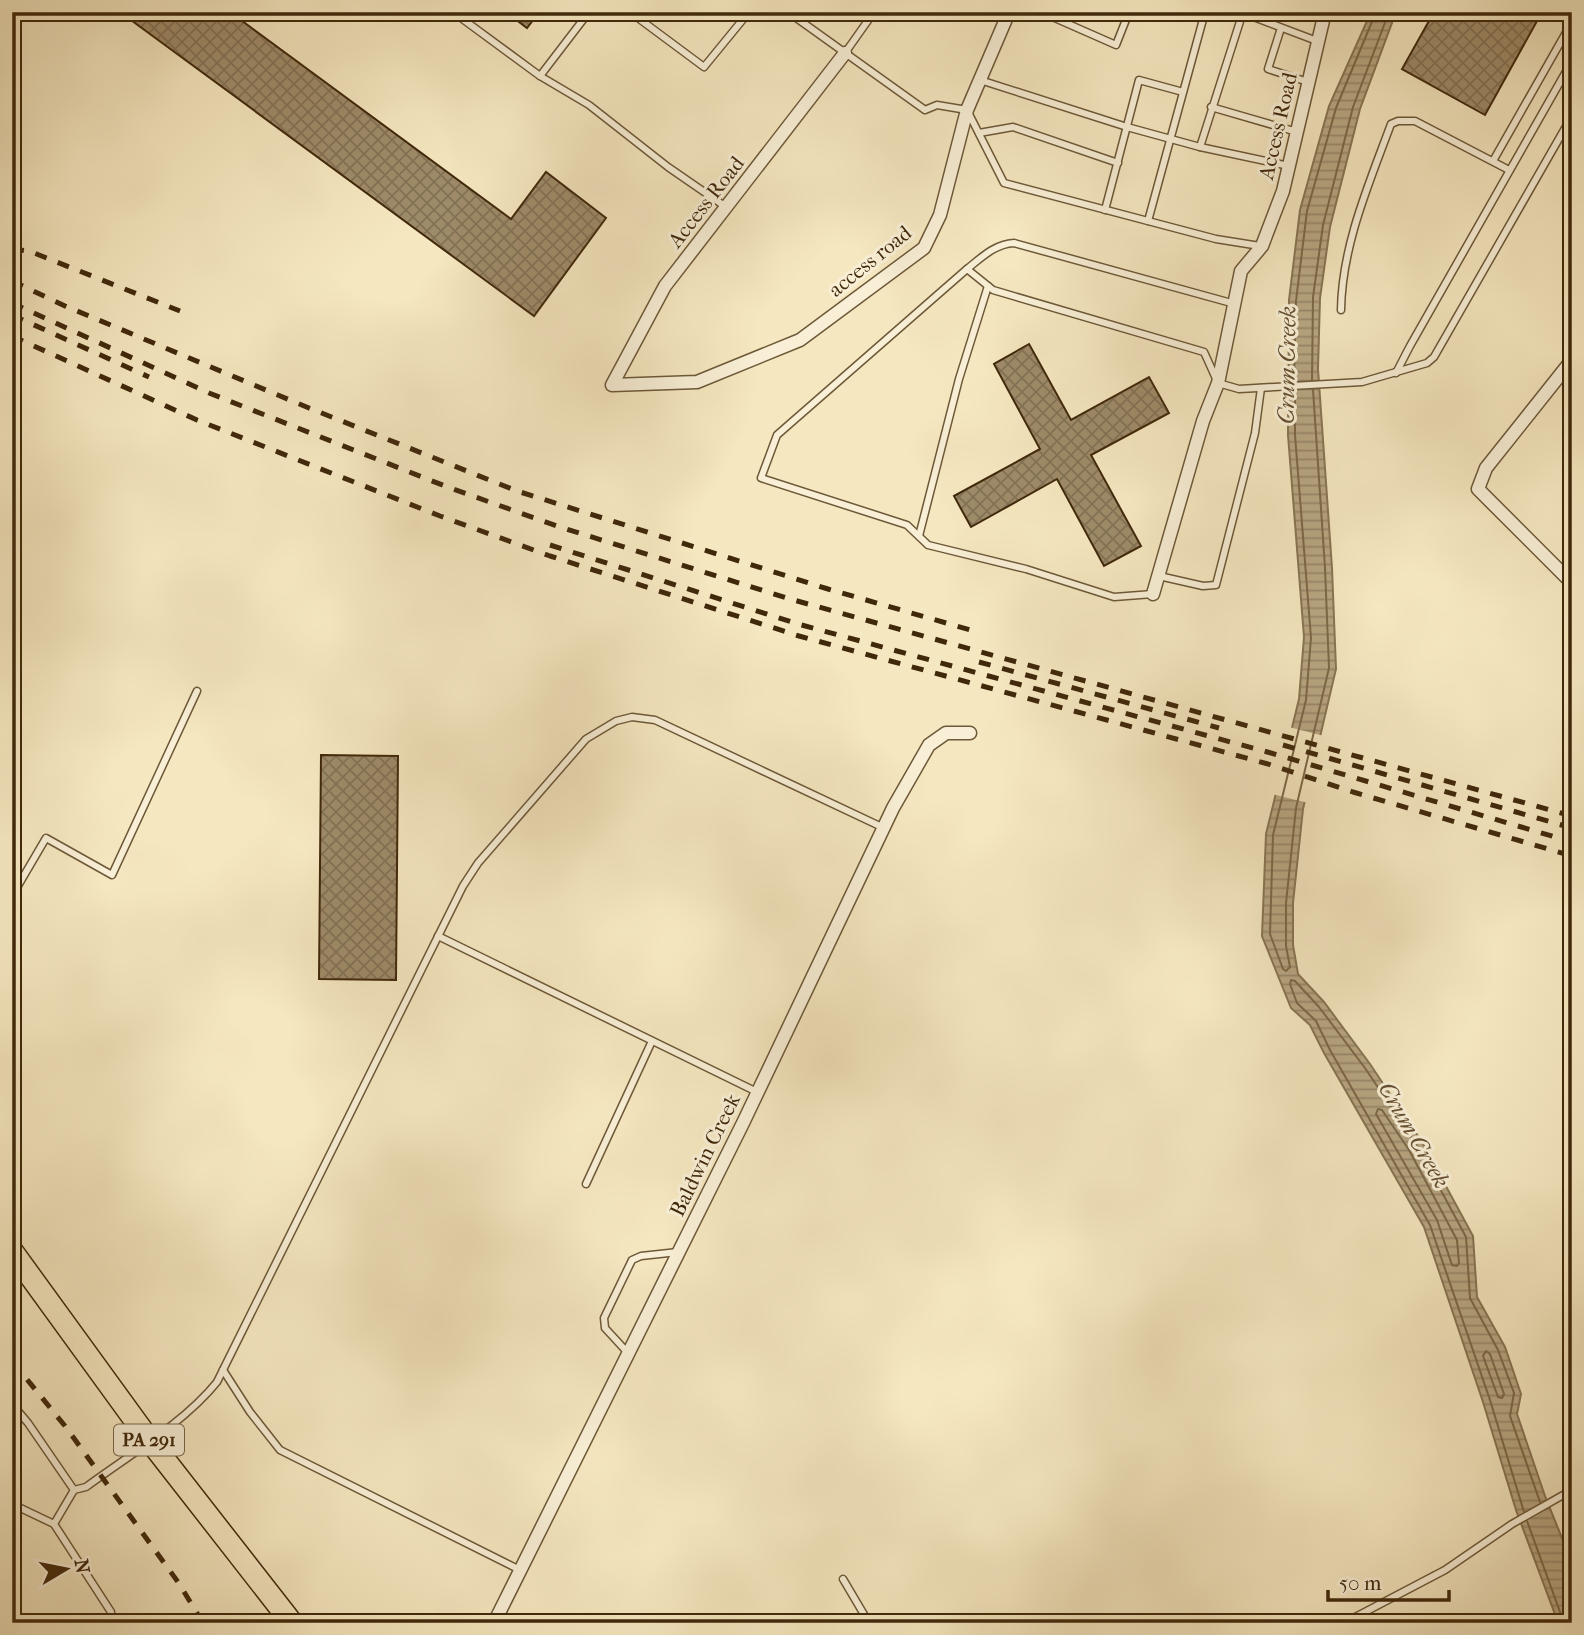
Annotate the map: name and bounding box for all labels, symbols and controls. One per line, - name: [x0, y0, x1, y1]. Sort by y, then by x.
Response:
- street label: Access Road: [1254, 70, 1302, 183]
- street label: Access Road: [662, 151, 749, 253]
- street label: access road: [824, 220, 917, 302]
- water label: Crum Creek: [1272, 306, 1302, 424]
- water label: Crum Creek: [1373, 1077, 1455, 1193]
- street label: Baldwin Creek: [665, 1090, 745, 1220]
- road number: PA 291: [114, 1424, 184, 1456]
- north arrow: [32, 1534, 102, 1604]
- text: N: [70, 1557, 94, 1576]
- scale bar: [1328, 1558, 1449, 1602]
- text: 50 m: [1339, 1571, 1382, 1595]

